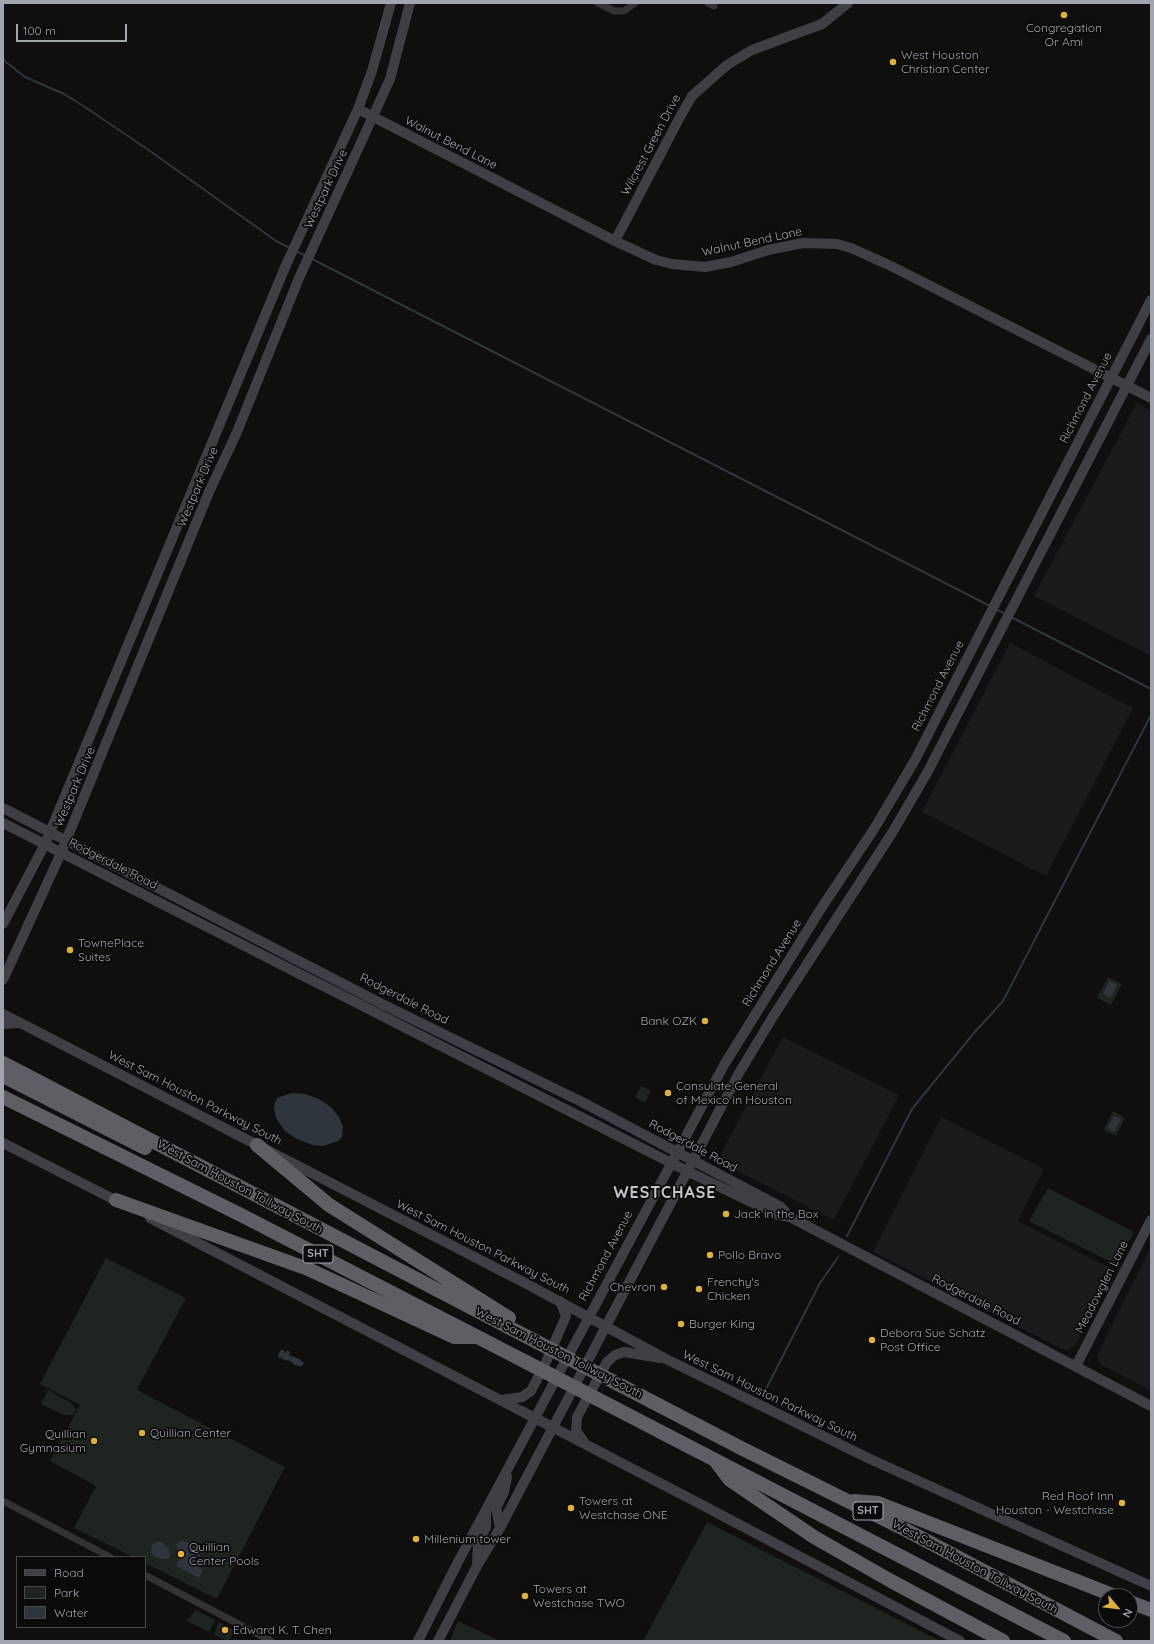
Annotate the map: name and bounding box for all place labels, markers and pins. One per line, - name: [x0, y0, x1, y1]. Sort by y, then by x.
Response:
- marker: Congregation Or Ami: [1059, 10, 1069, 20]
- place label: Congregation Or Ami: [1026, 21, 1102, 49]
- place label: West Houston Christian Center: [901, 48, 990, 76]
- marker: West Houston Christian Center: [888, 57, 898, 67]
- place label: TownePlace Suites: [78, 936, 144, 964]
- marker: TownePlace Suites: [65, 945, 75, 955]
- place label: Bank OZK: [640, 1014, 697, 1028]
- marker: Bank OZK: [700, 1016, 710, 1026]
- place label: Consulate General of Mexico in Houston: [676, 1079, 792, 1107]
- marker: Consulate General of Mexico in Houston: [663, 1088, 673, 1098]
- place label: Jack in the Box: [734, 1207, 818, 1221]
- marker: Jack in the Box: [721, 1209, 731, 1219]
- place label: Pollo Bravo: [718, 1248, 781, 1262]
- marker: Pollo Bravo: [705, 1250, 715, 1260]
- place label: Frenchy's Chicken: [707, 1275, 759, 1303]
- place label: Chevron: [610, 1280, 656, 1294]
- marker: Chevron: [659, 1282, 669, 1292]
- marker: Frenchy's Chicken: [694, 1284, 704, 1294]
- place label: Burger King: [689, 1317, 755, 1331]
- marker: Burger King: [676, 1319, 686, 1329]
- place label: Debora Sue Schatz Post Office: [880, 1326, 986, 1354]
- marker: Debora Sue Schatz Post Office: [867, 1335, 877, 1345]
- place label: Quillian Center: [150, 1426, 231, 1440]
- place label: Quillian Gymnasium: [20, 1427, 86, 1455]
- marker: Quillian Center: [137, 1428, 147, 1438]
- marker: Quillian Gymnasium: [89, 1436, 99, 1446]
- place label: Red Roof Inn Houston - Westchase: [996, 1489, 1114, 1517]
- place label: Towers at Westchase ONE: [579, 1494, 668, 1522]
- marker: Red Roof Inn Houston - Westchase: [1117, 1498, 1127, 1508]
- marker: Towers at Westchase ONE: [566, 1503, 576, 1513]
- place label: Millenium tower: [424, 1532, 511, 1546]
- marker: Millenium tower: [411, 1534, 421, 1544]
- place label: Quillian Center Pools: [189, 1540, 259, 1568]
- marker: Quillian Center Pools: [176, 1549, 186, 1559]
- place label: Towers at Westchase TWO: [533, 1582, 625, 1610]
- marker: Towers at Westchase TWO: [520, 1591, 530, 1601]
- place label: Edward K. T. Chen: [233, 1623, 332, 1637]
- marker: Edward K. T. Chen: [220, 1625, 230, 1635]

